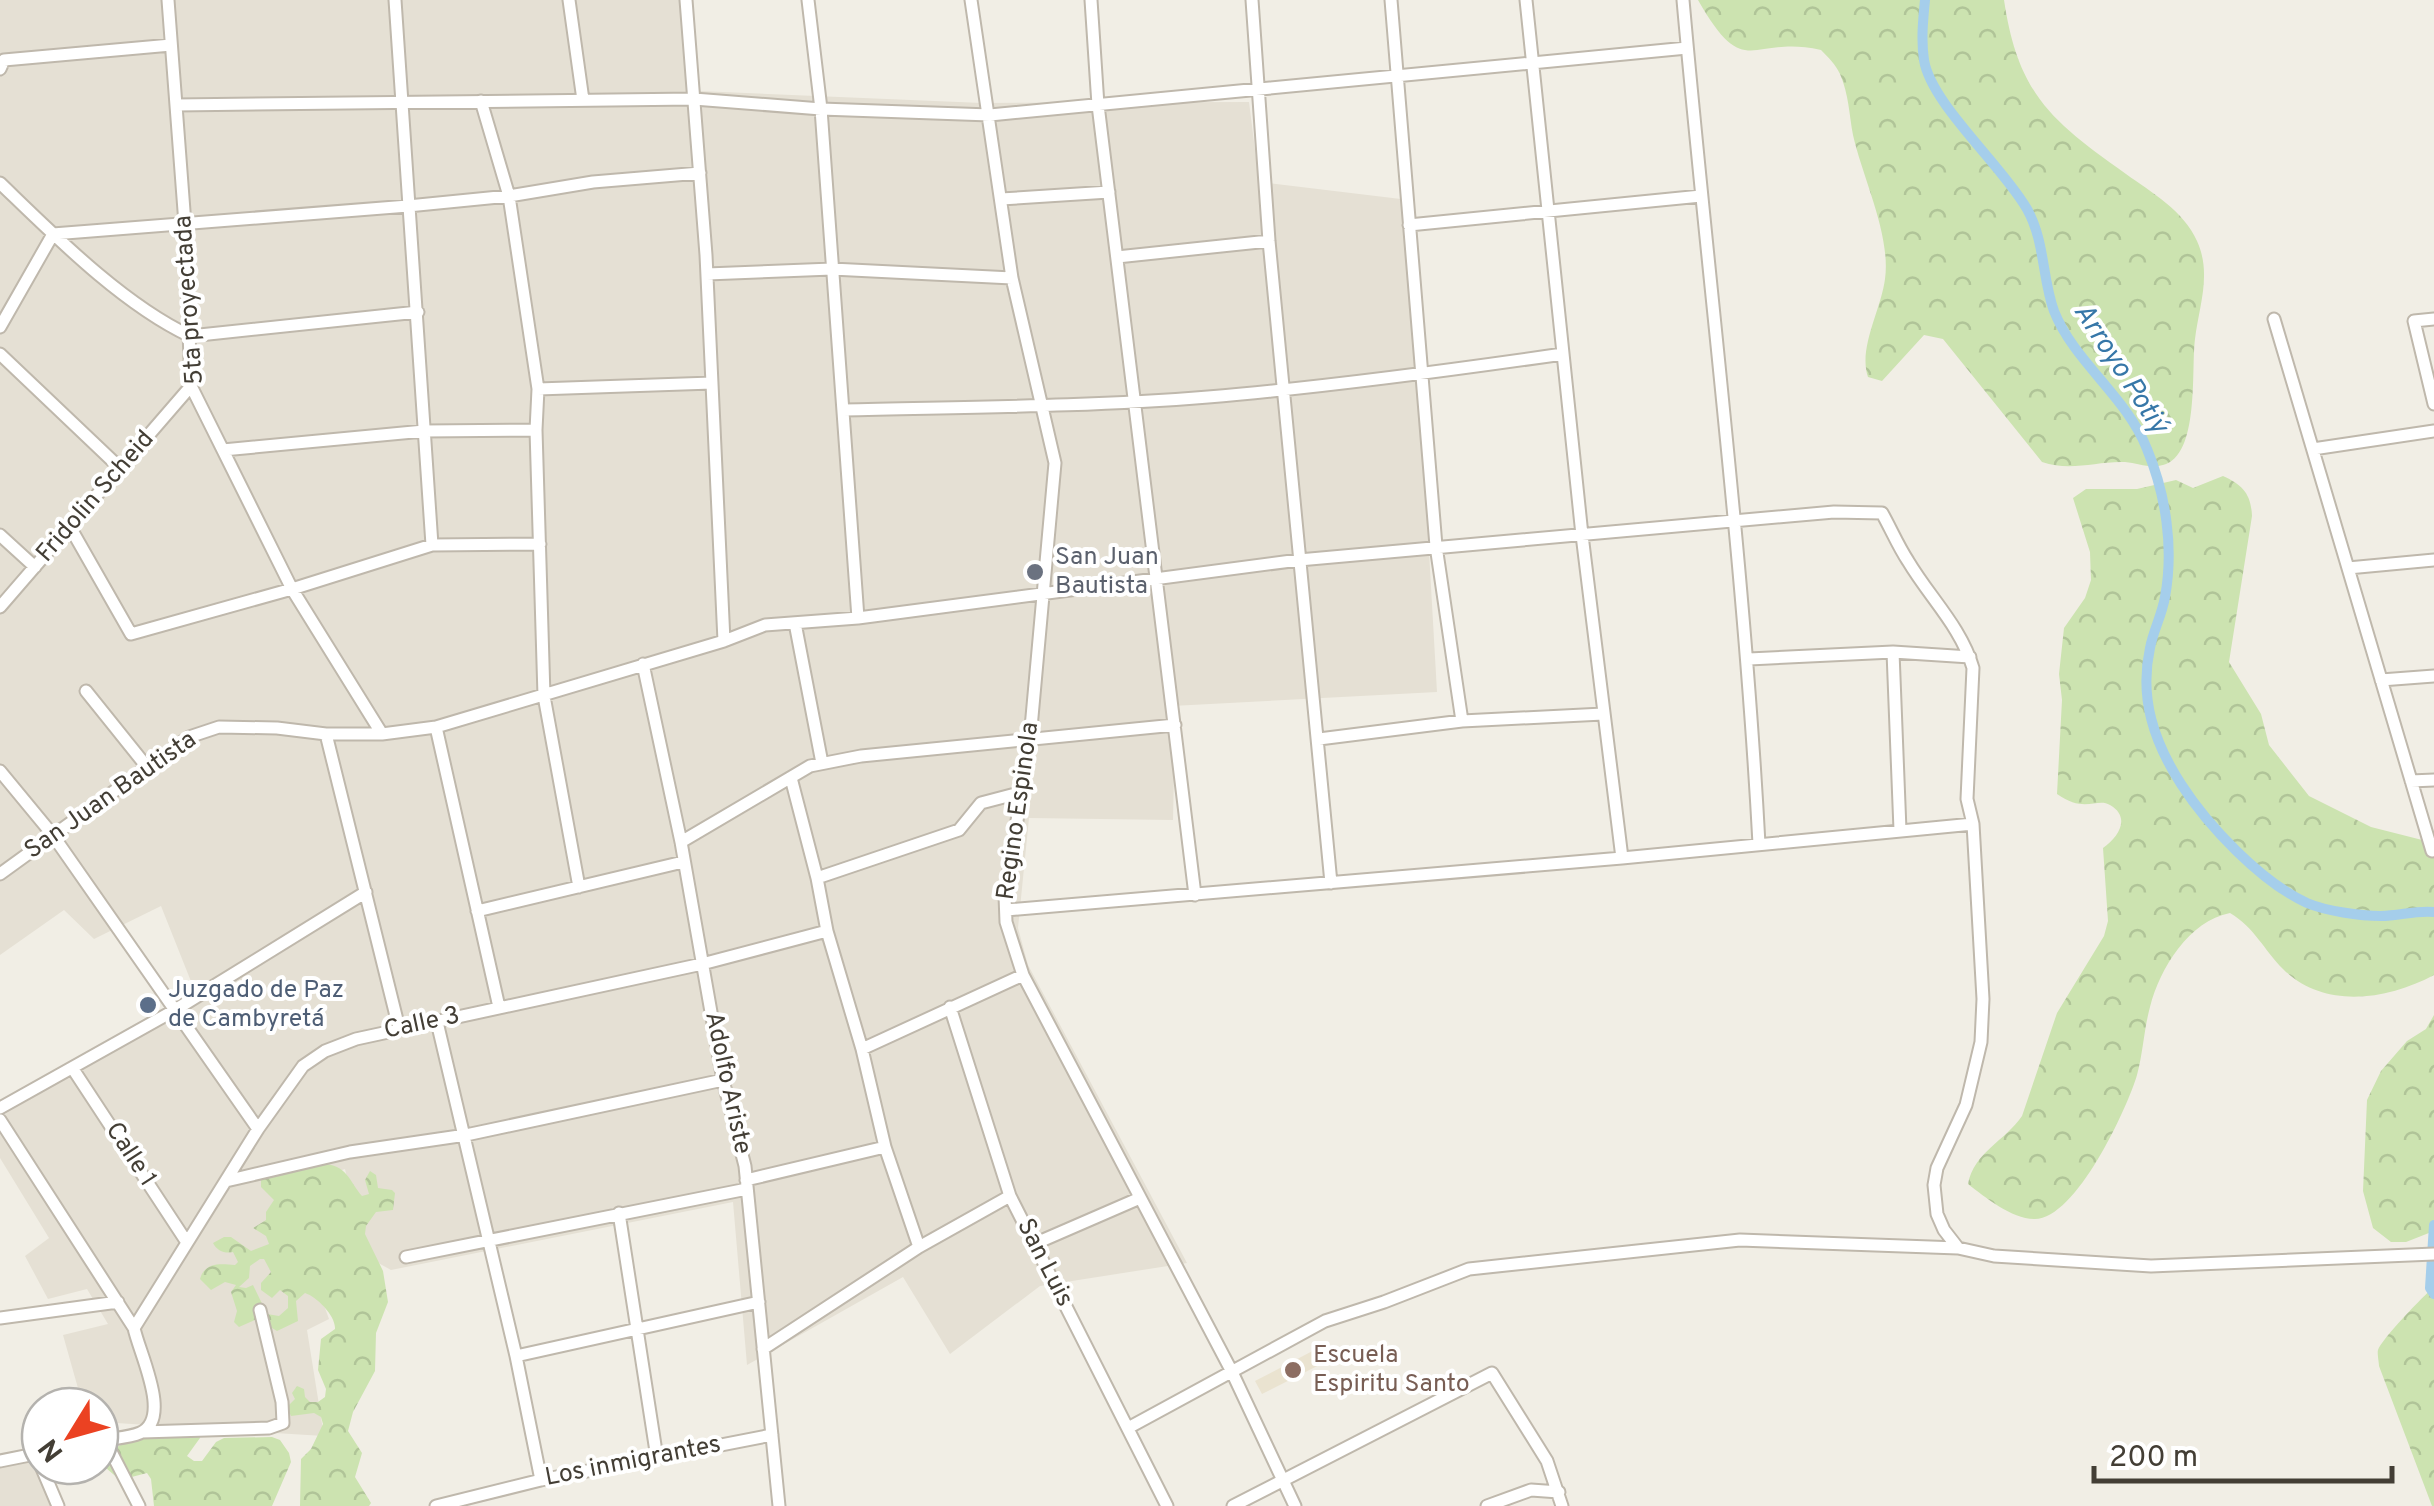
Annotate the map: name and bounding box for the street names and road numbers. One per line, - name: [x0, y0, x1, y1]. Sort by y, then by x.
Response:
- street label: 5ta proyectada: [168, 214, 212, 386]
- street label: Fridolin Scheid: [30, 424, 162, 570]
- street label: Regino Espinola: [991, 720, 1047, 902]
- street label: San Juan Bautista: [19, 725, 203, 867]
- street label: Calle 3: [381, 1000, 463, 1048]
- street label: Adolfo Ariste: [696, 1009, 758, 1157]
- street label: Calle 1: [97, 1116, 163, 1194]
- street label: San Luis: [1008, 1214, 1080, 1312]
- street label: Los inmigrantes: [542, 1429, 724, 1495]

